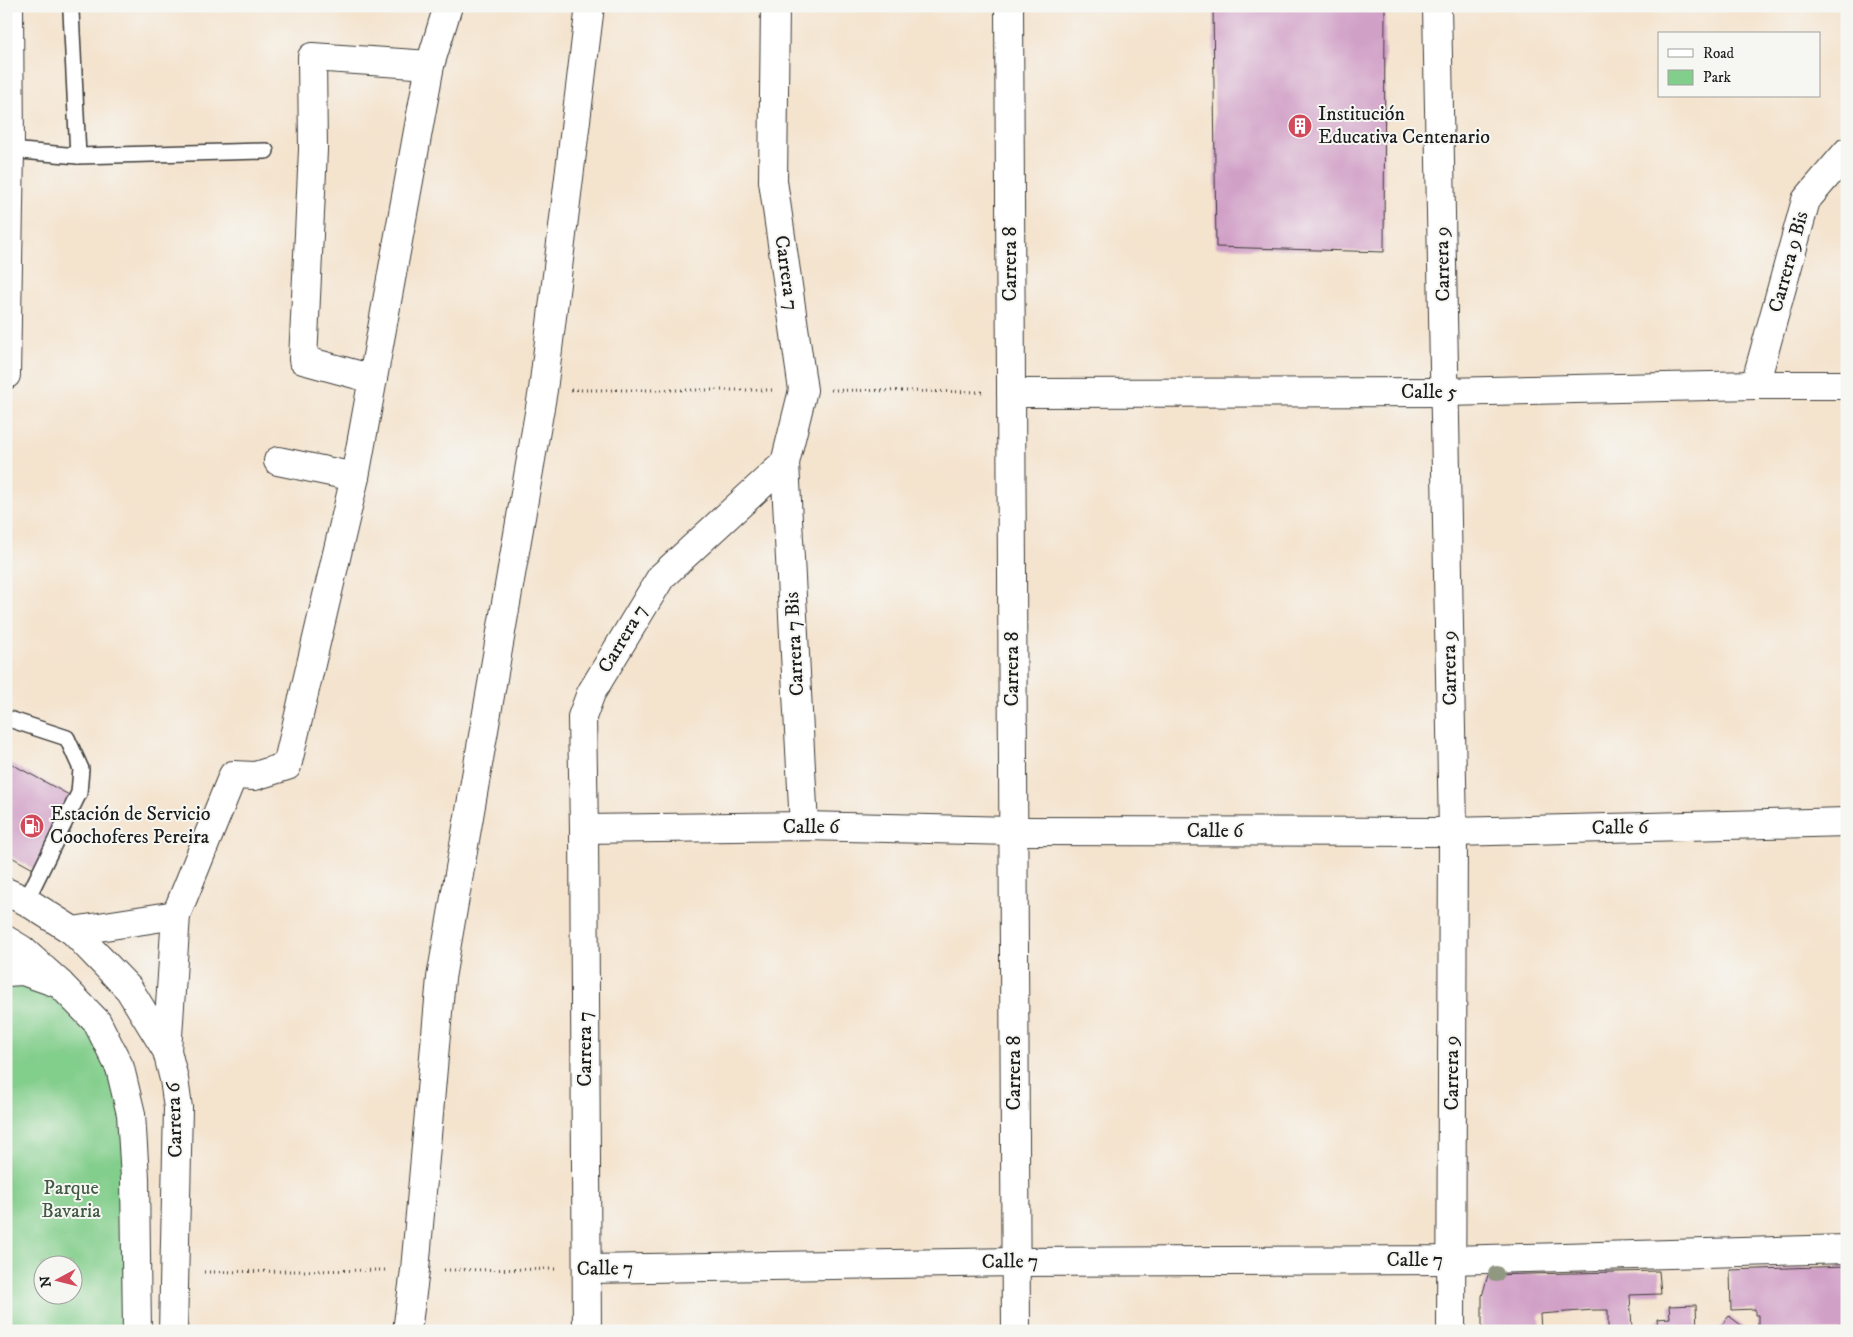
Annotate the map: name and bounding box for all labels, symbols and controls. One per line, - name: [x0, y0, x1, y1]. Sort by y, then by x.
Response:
- legend: [1658, 32, 1820, 98]
- text: Road: [1703, 44, 1735, 63]
- text: Park: [1703, 68, 1732, 87]
- place label: Institución Educativa Centenario: [1318, 102, 1490, 150]
- building icon: Institución Educativa Centenario: [1287, 113, 1313, 139]
- street label: Carrera 9 Bis: [1763, 208, 1815, 315]
- street label: Carrera 8: [998, 226, 1023, 302]
- street label: Carrera 9: [1430, 226, 1456, 302]
- street label: Carrera 7: [768, 234, 804, 312]
- street label: Calle 5: [1401, 380, 1457, 405]
- street label: Carrera 7 Bis: [780, 591, 810, 697]
- street label: Carrera 7: [593, 600, 653, 678]
- street label: Carrera 9: [1437, 630, 1463, 706]
- street label: Carrera 8: [1000, 631, 1025, 707]
- place label: Estación de Servicio Coochoferes Pereira: [50, 802, 210, 850]
- fuel station icon: Estación de Servicio Coochoferes Pereira: [19, 813, 45, 839]
- street label: Calle 6: [783, 815, 840, 840]
- street label: Calle 6: [1591, 815, 1649, 841]
- street label: Calle 6: [1187, 819, 1244, 844]
- street label: Carrera 7: [573, 1011, 598, 1087]
- street label: Carrera 8: [1002, 1035, 1027, 1111]
- street label: Carrera 9: [1440, 1035, 1465, 1111]
- street label: Carrera 6: [161, 1081, 189, 1158]
- park label: Parque Bavaria: [41, 1176, 101, 1224]
- street label: Calle 7: [1387, 1248, 1443, 1273]
- street label: Calle 7: [981, 1249, 1039, 1275]
- north arrow: [32, 1254, 82, 1304]
- street label: Calle 7: [576, 1256, 634, 1282]
- text: N: [36, 1274, 56, 1288]

